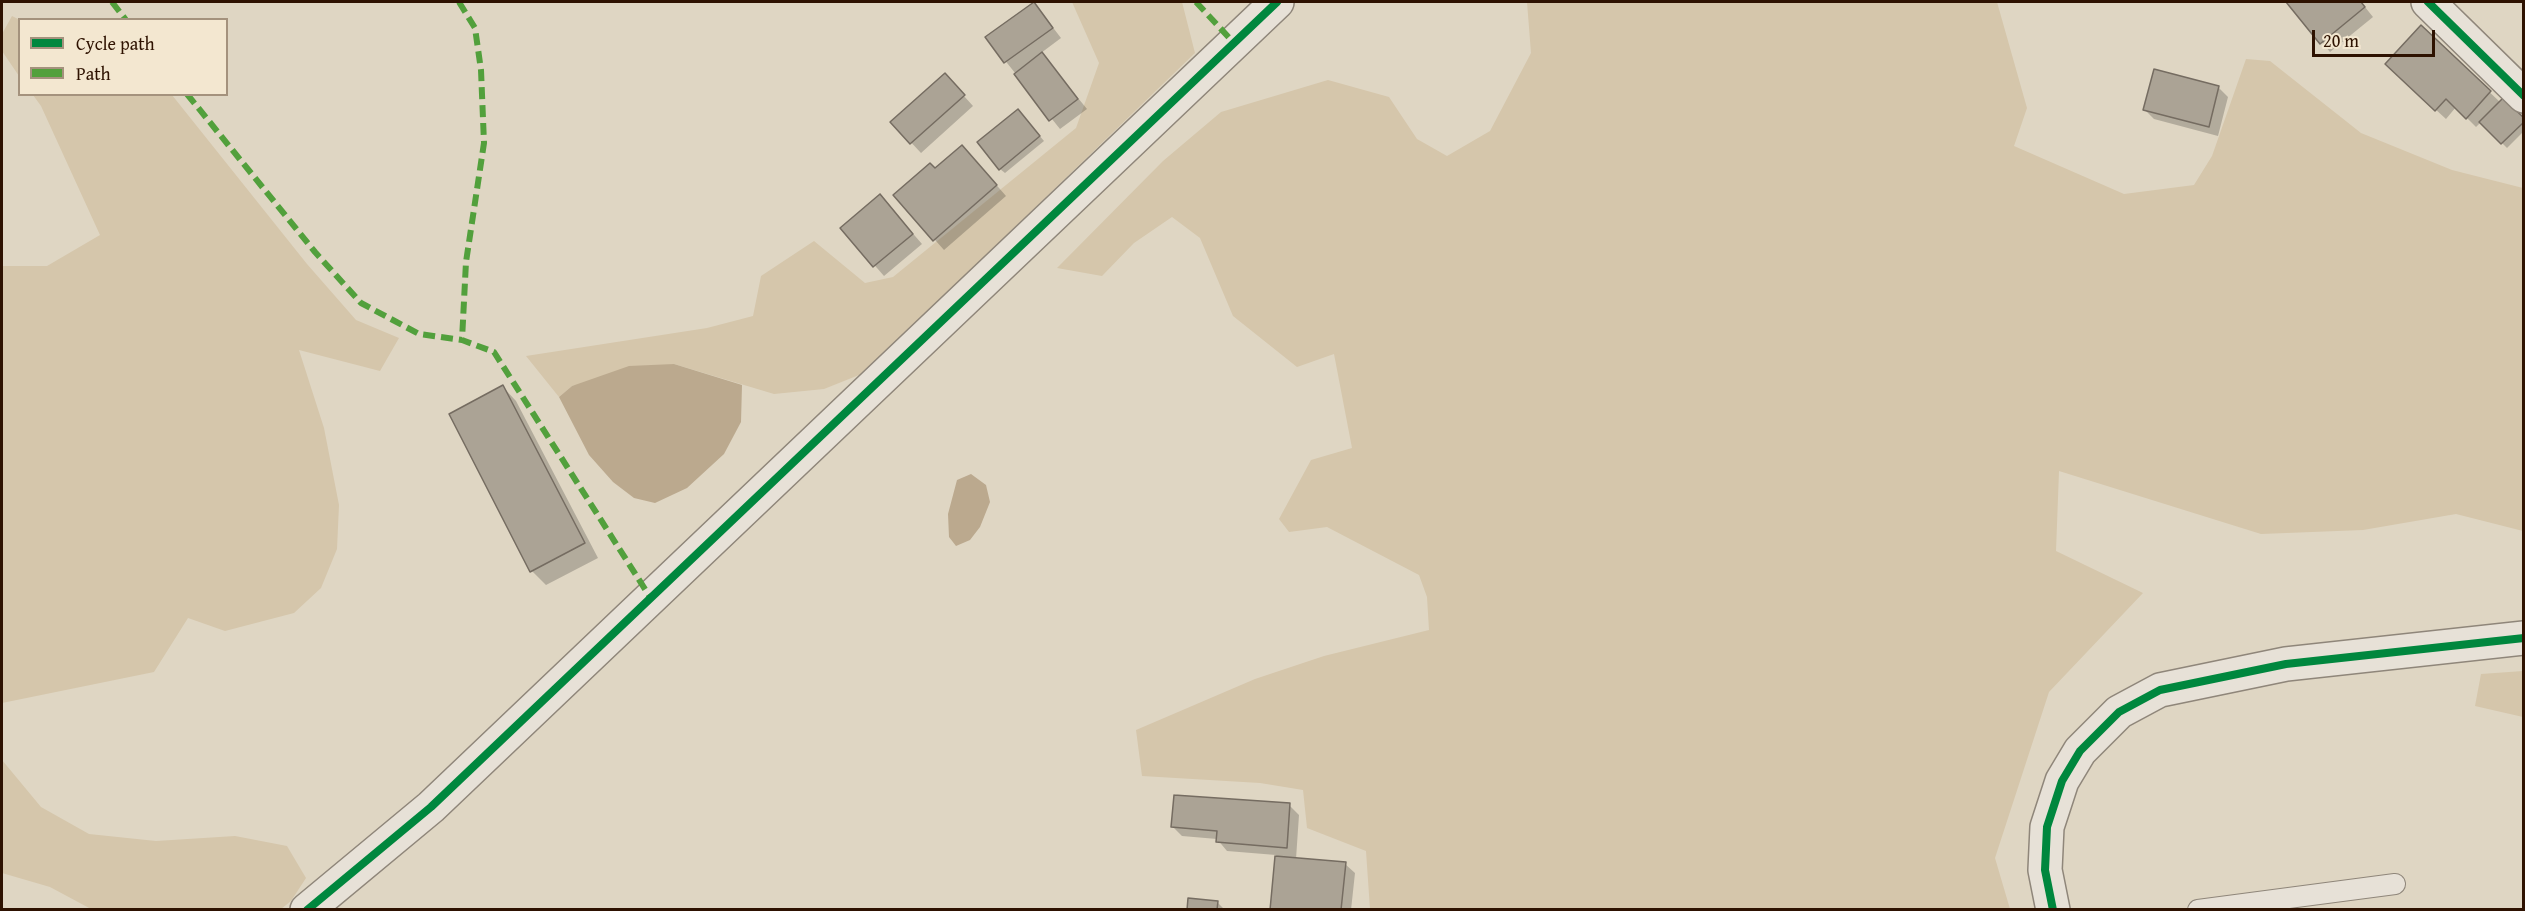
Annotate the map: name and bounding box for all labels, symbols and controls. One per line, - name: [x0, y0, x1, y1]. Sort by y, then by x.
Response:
- legend: [18, 18, 228, 96]
- scale bar: [2315, 18, 2438, 56]
- text: 20 m: [2323, 27, 2359, 54]
- text: Cycle path: [76, 30, 155, 57]
- text: Path: [76, 60, 111, 87]

